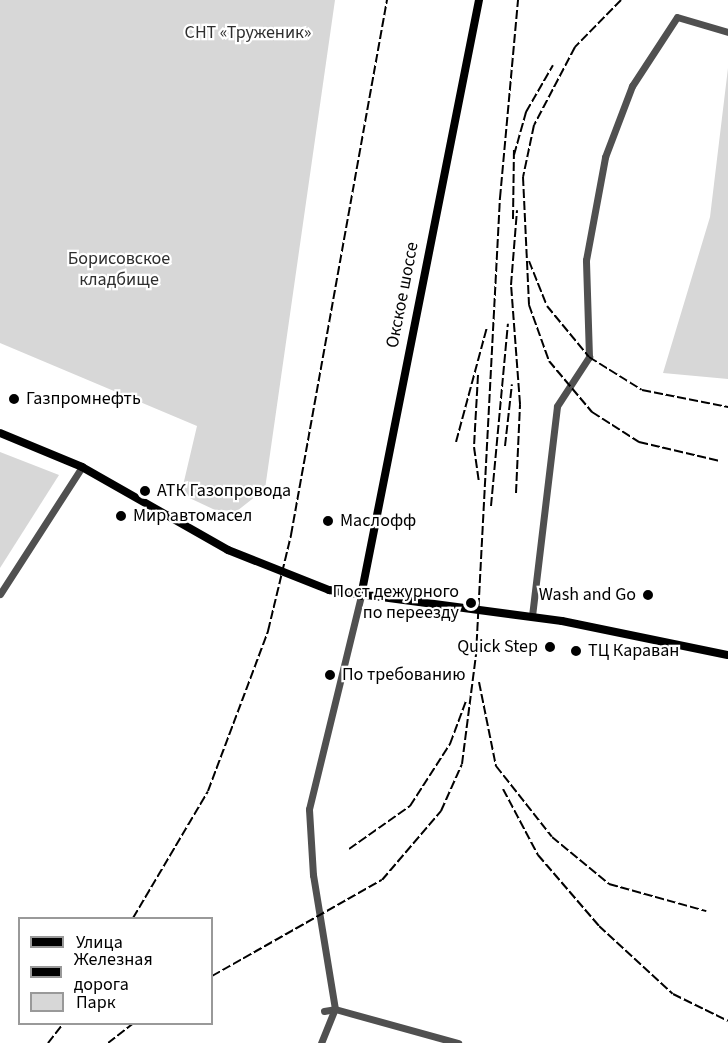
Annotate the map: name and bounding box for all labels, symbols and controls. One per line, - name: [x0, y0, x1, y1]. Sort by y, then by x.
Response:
- park label: СНТ «Труженик»: [185, 22, 311, 44]
- street label: Окское шоссе: [382, 240, 424, 350]
- park label: Борисовское кладбище: [68, 249, 170, 292]
- place label: Газпромнефть: [26, 388, 141, 410]
- marker: Газпромнефть: [7, 392, 21, 406]
- place label: АТК Газопровода: [157, 480, 291, 502]
- marker: АТК Газопровода: [138, 484, 152, 498]
- place label: Мир автомасел: [133, 505, 252, 527]
- marker: Мир автомасел: [114, 509, 128, 523]
- place label: Маслофф: [340, 510, 416, 532]
- marker: Маслофф: [321, 514, 335, 528]
- place label: Пост дежурного по переезду: [332, 582, 459, 624]
- place label: Wash and Go: [539, 584, 636, 606]
- marker: Wash and Go: [641, 588, 655, 602]
- marker: Пост дежурного по переезду: [464, 596, 478, 610]
- place label: Quick Step: [457, 636, 538, 658]
- marker: Quick Step: [543, 640, 557, 654]
- place label: ТЦ Караван: [588, 640, 679, 662]
- marker: ТЦ Караван: [569, 644, 583, 658]
- place label: По требованию: [342, 664, 465, 686]
- marker: По требованию: [323, 668, 337, 682]
- legend: [18, 917, 213, 1025]
- text: Улица: [76, 930, 123, 955]
- text: Железная дорога: [74, 947, 153, 997]
- text: Парк: [76, 990, 116, 1015]

